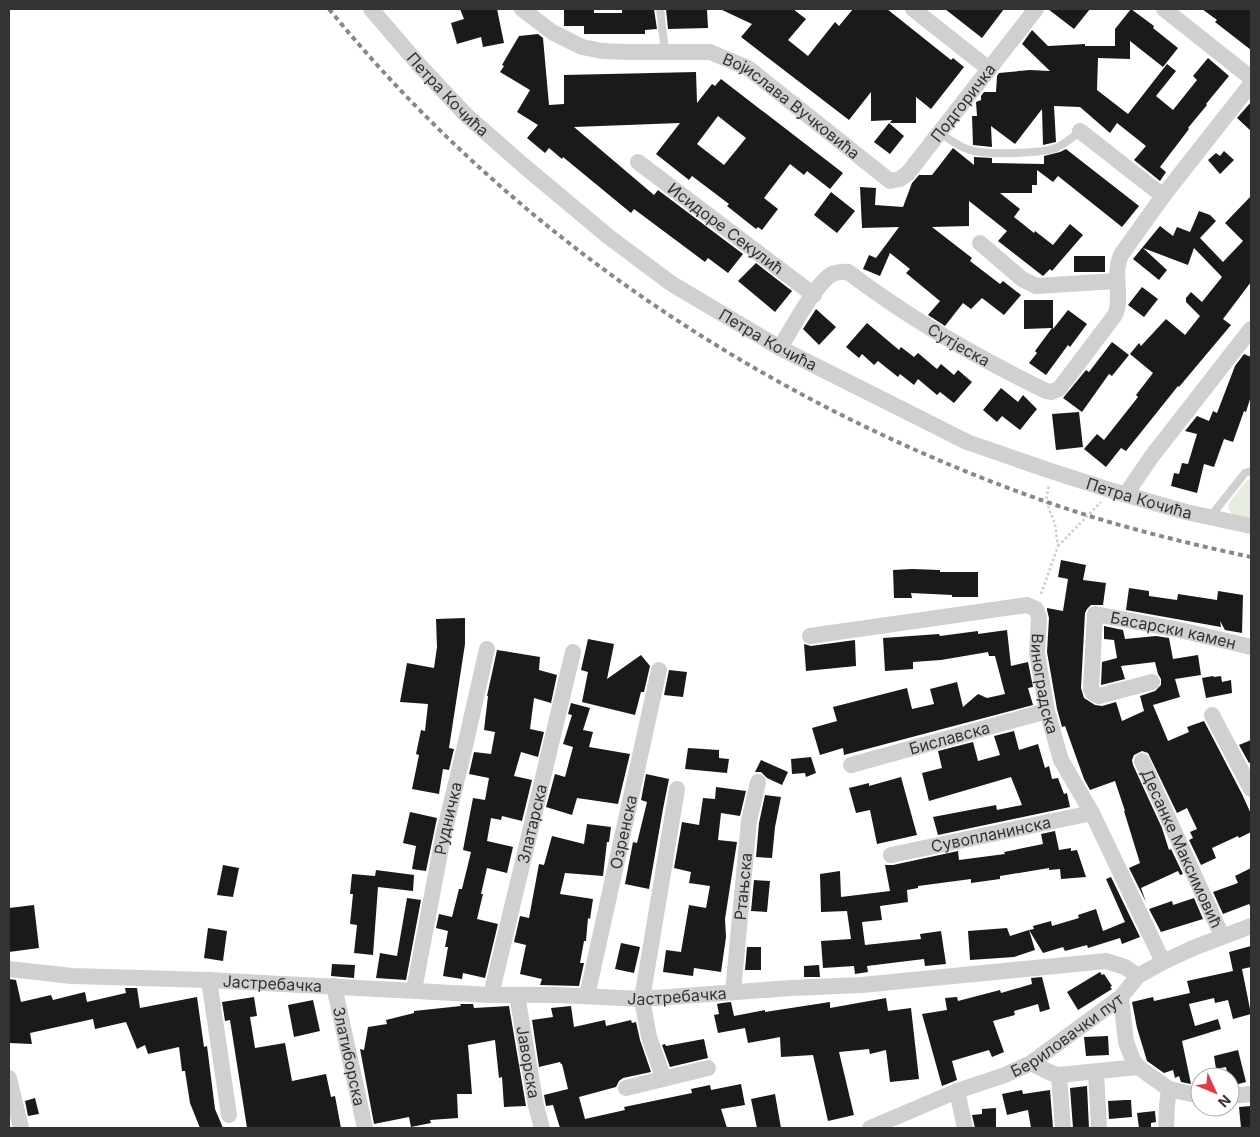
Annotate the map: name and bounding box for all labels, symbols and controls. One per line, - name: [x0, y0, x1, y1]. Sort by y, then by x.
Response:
- street label: Петра Кочића: [403, 48, 493, 141]
- street label: Војислава Вучковића: [720, 49, 864, 163]
- street label: Подгоричка: [926, 59, 1000, 146]
- street label: Исидоре Секулић: [664, 178, 788, 279]
- street label: Петра Кочића: [715, 304, 820, 375]
- street label: Сутјеска: [924, 319, 993, 370]
- street label: Петра Кочића: [1084, 473, 1194, 523]
- street label: Басарски камен: [1109, 607, 1238, 653]
- street label: Виноградска: [1027, 633, 1063, 736]
- street label: Биславска: [907, 717, 992, 759]
- street label: Десанке Максимовић: [1137, 766, 1227, 931]
- street label: Рудничка: [430, 780, 466, 856]
- street label: Златарска: [513, 782, 551, 866]
- street label: Озренска: [605, 793, 641, 871]
- street label: Сувопланинска: [929, 812, 1053, 856]
- street label: Ртањска: [730, 852, 756, 921]
- street label: Јастребачка: [222, 971, 323, 996]
- street label: Јастребачка: [627, 983, 727, 1009]
- street label: Бериловачки пут: [1007, 988, 1128, 1081]
- street label: Златиборска: [329, 1005, 370, 1108]
- street label: Јаворска: [512, 1024, 545, 1100]
- north arrow: [1190, 1067, 1240, 1117]
- text: N: [1215, 1092, 1235, 1111]

